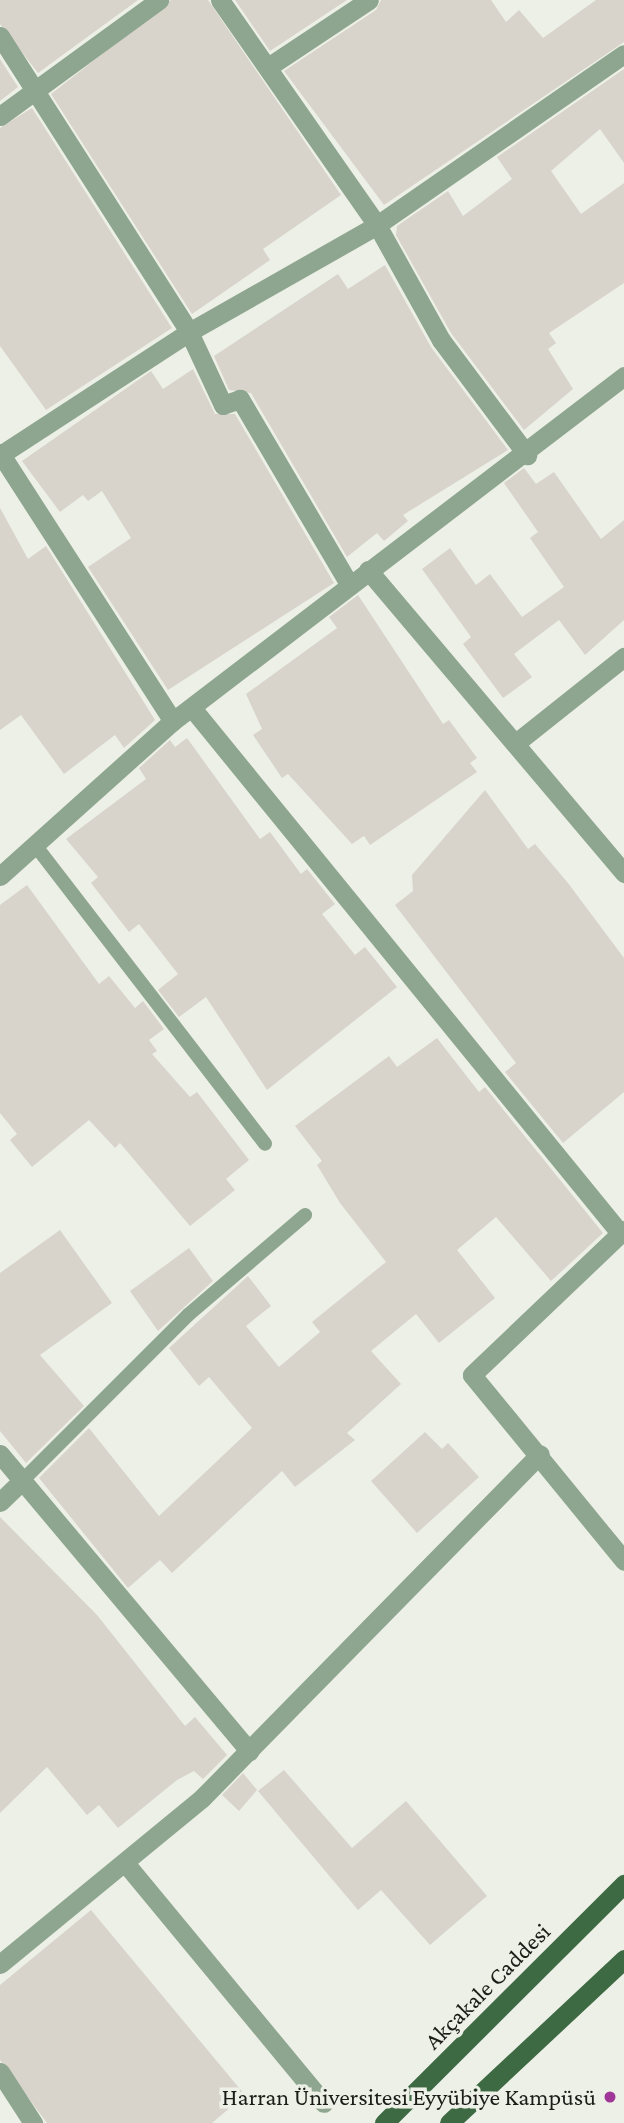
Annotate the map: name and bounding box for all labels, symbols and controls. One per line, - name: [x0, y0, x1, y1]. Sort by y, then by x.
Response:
- street label: Akçakale Caddesi: [418, 1917, 556, 2055]
- place label: Harran Üniversitesi Eyyübiye Kampüsü: [222, 2083, 596, 2111]
- marker: Harran Üniversitesi Eyyübiye Kampüsü: [602, 2089, 618, 2105]

